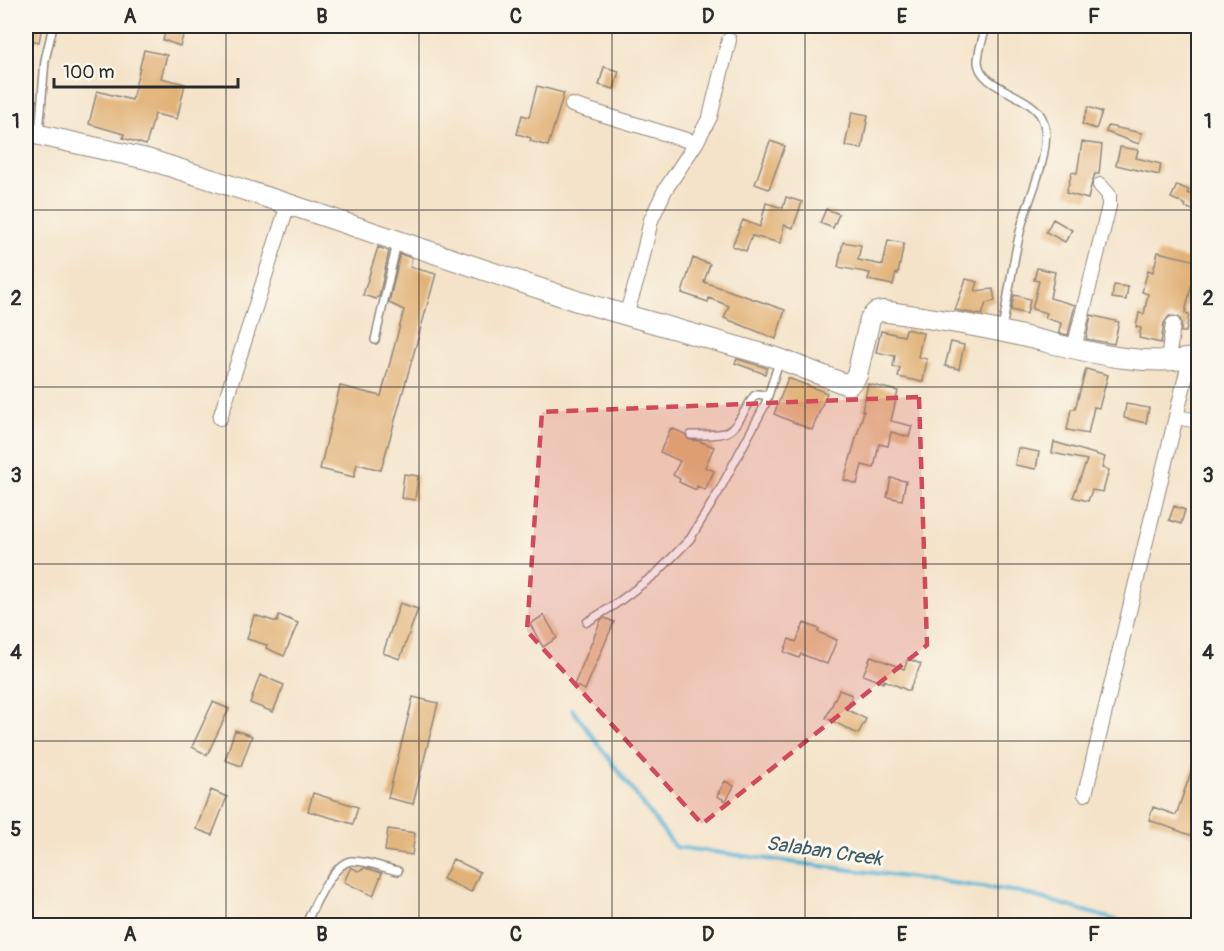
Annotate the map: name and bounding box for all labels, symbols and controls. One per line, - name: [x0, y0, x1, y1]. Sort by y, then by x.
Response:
- text: A: [124, 4, 137, 29]
- text: B: [316, 4, 328, 29]
- text: C: [510, 4, 522, 29]
- text: D: [702, 4, 715, 29]
- text: E: [897, 4, 908, 29]
- text: F: [1088, 4, 1100, 29]
- scale bar: [54, 51, 238, 89]
- text: 100 m: [63, 61, 115, 84]
- text: 1: [12, 109, 20, 134]
- text: 1: [1204, 109, 1212, 134]
- text: 2: [10, 286, 22, 311]
- text: 2: [1202, 286, 1214, 311]
- text: 3: [10, 463, 22, 488]
- text: 3: [1202, 463, 1214, 488]
- text: 4: [10, 640, 22, 665]
- text: 4: [1202, 640, 1214, 665]
- text: 5: [11, 817, 22, 842]
- text: 5: [1203, 817, 1214, 842]
- water label: Salaban Creek: [765, 831, 885, 872]
- text: A: [124, 922, 137, 947]
- text: B: [316, 922, 328, 947]
- text: C: [510, 922, 522, 947]
- text: D: [702, 922, 715, 947]
- text: E: [897, 922, 908, 947]
- text: F: [1088, 922, 1100, 947]

